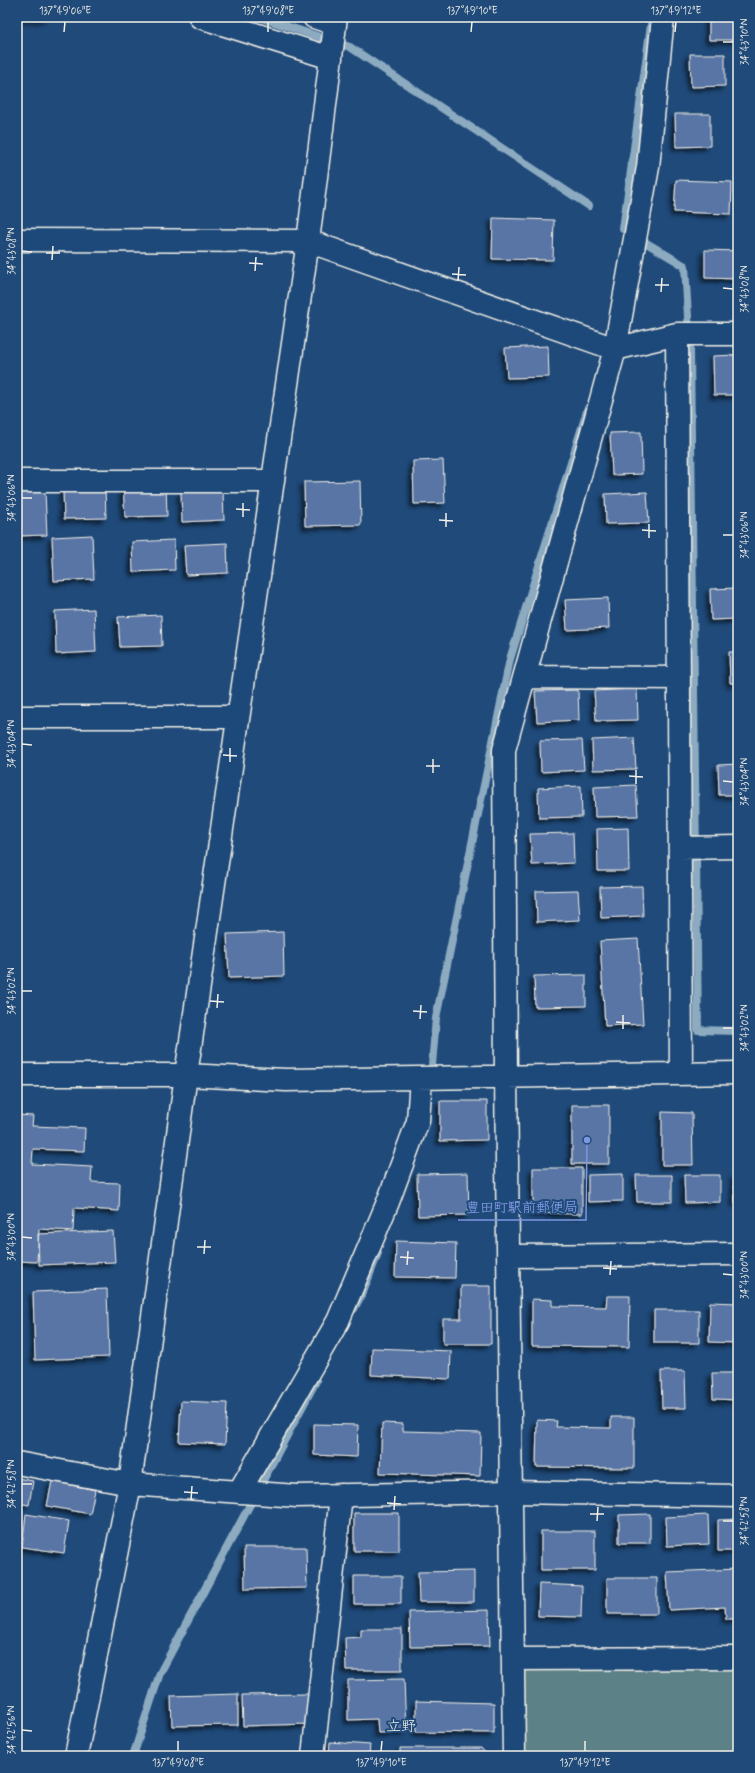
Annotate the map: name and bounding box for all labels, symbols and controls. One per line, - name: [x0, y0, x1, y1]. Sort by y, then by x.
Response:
- text: 137°49'06"E: [39, 4, 91, 18]
- text: 137°49'08"E: [242, 4, 294, 18]
- text: 137°49'10"E: [446, 4, 498, 18]
- text: 137°49'12"E: [651, 4, 702, 18]
- text: 34°43'10"N: [738, 18, 752, 65]
- text: 34°43'08"N: [5, 227, 19, 275]
- text: 34°43'08"N: [738, 265, 752, 313]
- text: 34°43'06"N: [5, 474, 19, 522]
- text: 34°43'06"N: [738, 511, 752, 559]
- text: 34°43'04"N: [5, 720, 19, 768]
- text: 34°43'04"N: [738, 758, 752, 806]
- text: 34°43'02"N: [5, 967, 19, 1015]
- text: 34°43'02"N: [738, 1004, 752, 1052]
- callout: 豊田町駅前郵便局: [458, 1194, 586, 1220]
- text: 豊田町駅前郵便局: [466, 1199, 578, 1217]
- text: 34°43'00"N: [5, 1213, 19, 1261]
- text: 34°43'00"N: [738, 1251, 752, 1299]
- text: 34°42'58"N: [5, 1459, 19, 1508]
- text: 34°42'58"N: [738, 1496, 752, 1545]
- text: 34°42'56"N: [5, 1705, 19, 1755]
- district label: 立野: [386, 1717, 416, 1737]
- text: 137°49'08"E: [152, 1756, 204, 1770]
- text: 137°49'10"E: [355, 1756, 407, 1770]
- text: 137°49'12"E: [560, 1756, 611, 1770]

